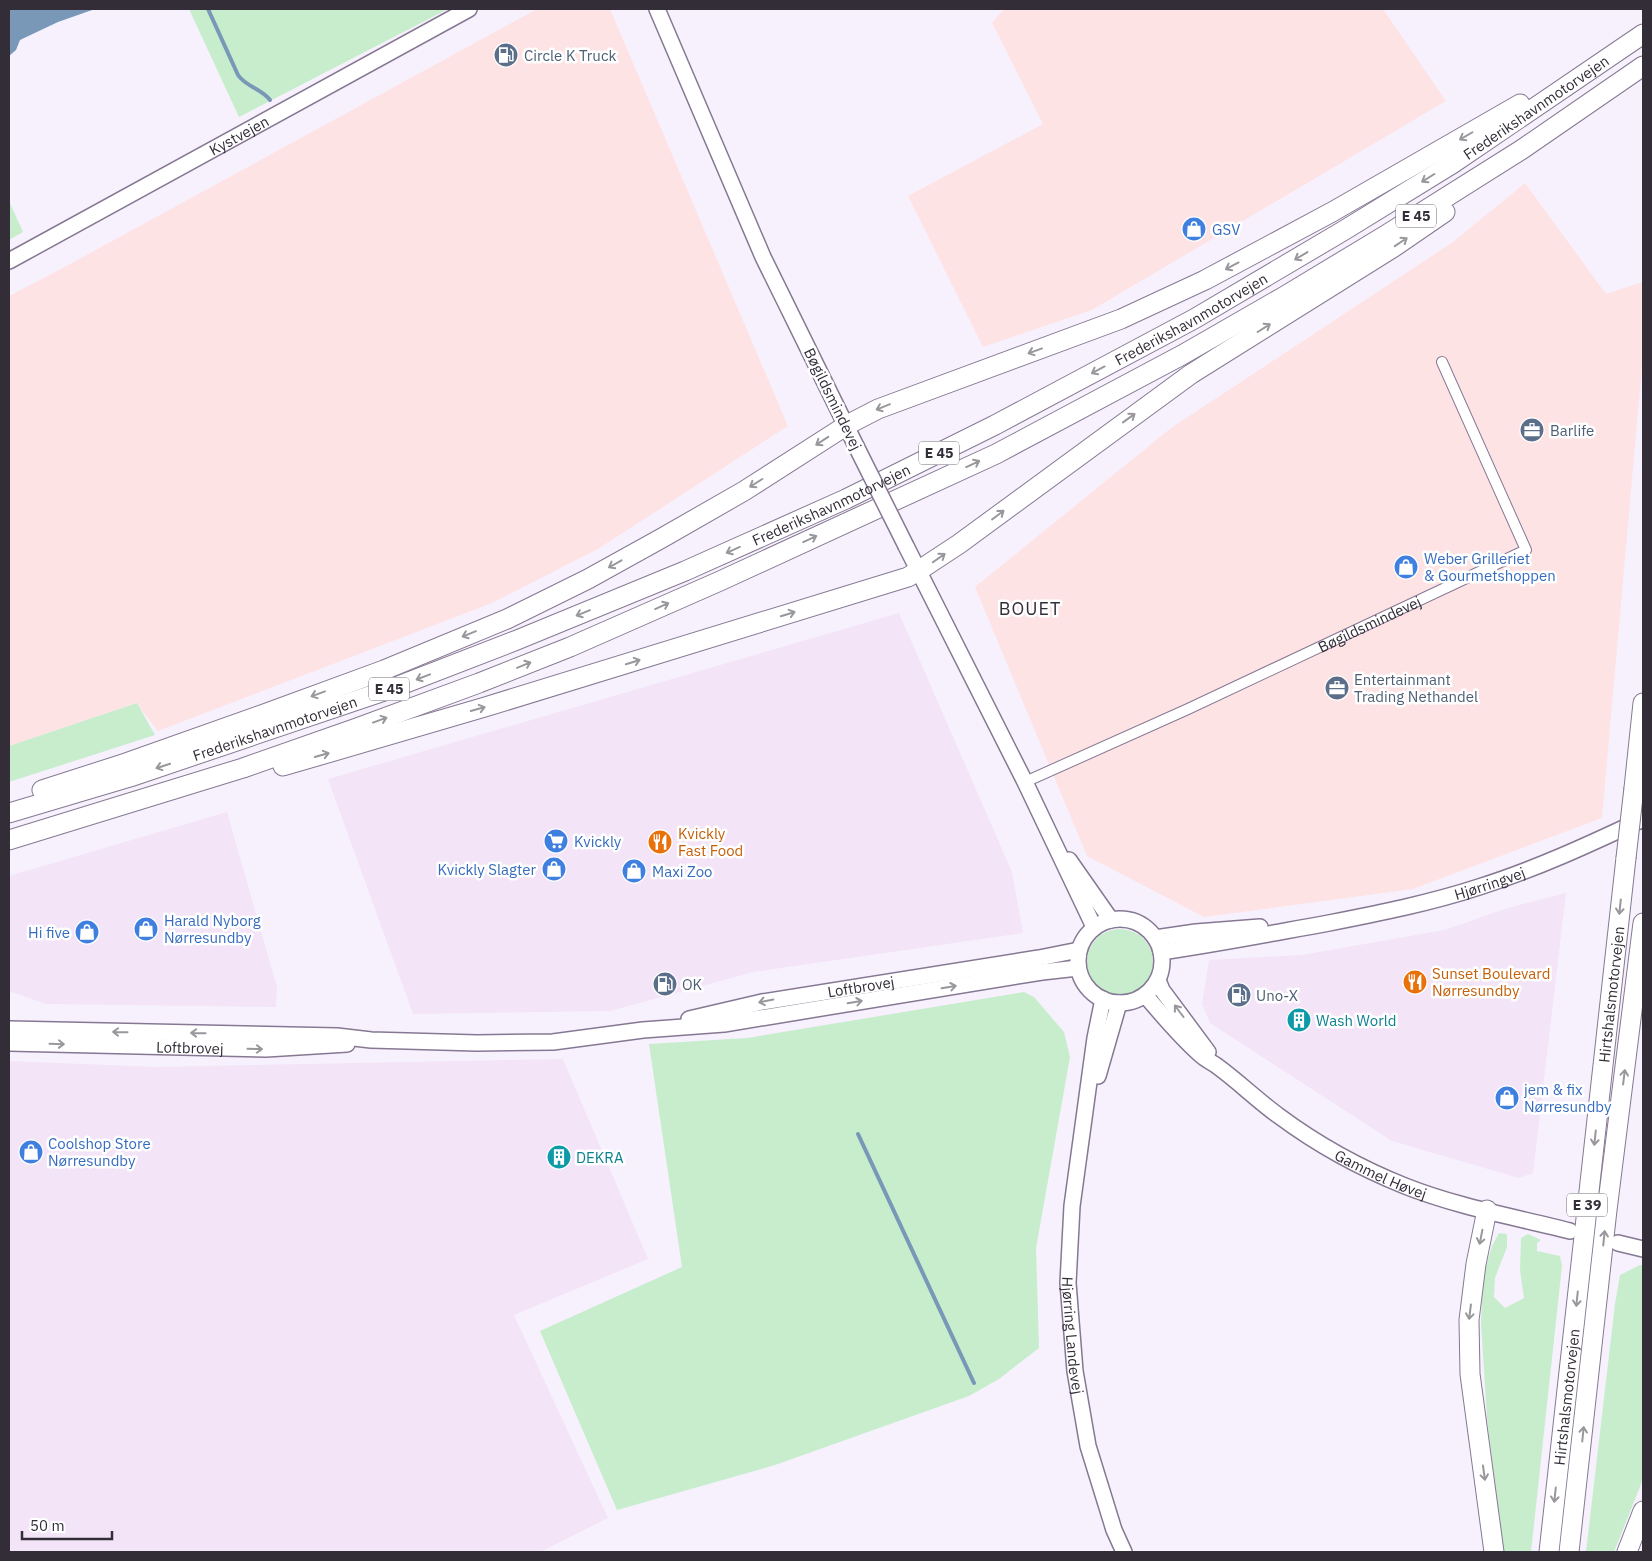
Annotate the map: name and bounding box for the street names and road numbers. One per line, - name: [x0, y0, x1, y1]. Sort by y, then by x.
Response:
- street label: Frederikshavnmotorvejen: [1459, 51, 1612, 163]
- street label: Kystvejen: [206, 111, 272, 159]
- road number: E 45: [1396, 205, 1436, 228]
- street label: Frederikshavnmotorvejen: [1111, 268, 1271, 369]
- street label: Bøgildsmindevej: [800, 345, 866, 453]
- road number: E 45: [919, 442, 959, 464]
- street label: Frederikshavnmotorvejen: [749, 459, 913, 549]
- street label: Bøgildsmindevej: [1315, 591, 1424, 656]
- road number: E 45: [369, 678, 409, 701]
- street label: Frederikshavnmotorvejen: [190, 691, 359, 765]
- street label: Hjørringvej: [1452, 862, 1528, 904]
- street label: Hirtshalsmotorvejen: [1594, 925, 1628, 1064]
- street label: Loftbrovej: [826, 972, 896, 1001]
- street label: Loftbrovej: [156, 1037, 224, 1058]
- street label: Gammel Høvej: [1332, 1145, 1429, 1203]
- road number: E 39: [1567, 1194, 1607, 1216]
- street label: Hjørring Landevej: [1058, 1276, 1088, 1395]
- street label: Hirtshalsmotorvejen: [1549, 1328, 1583, 1466]

